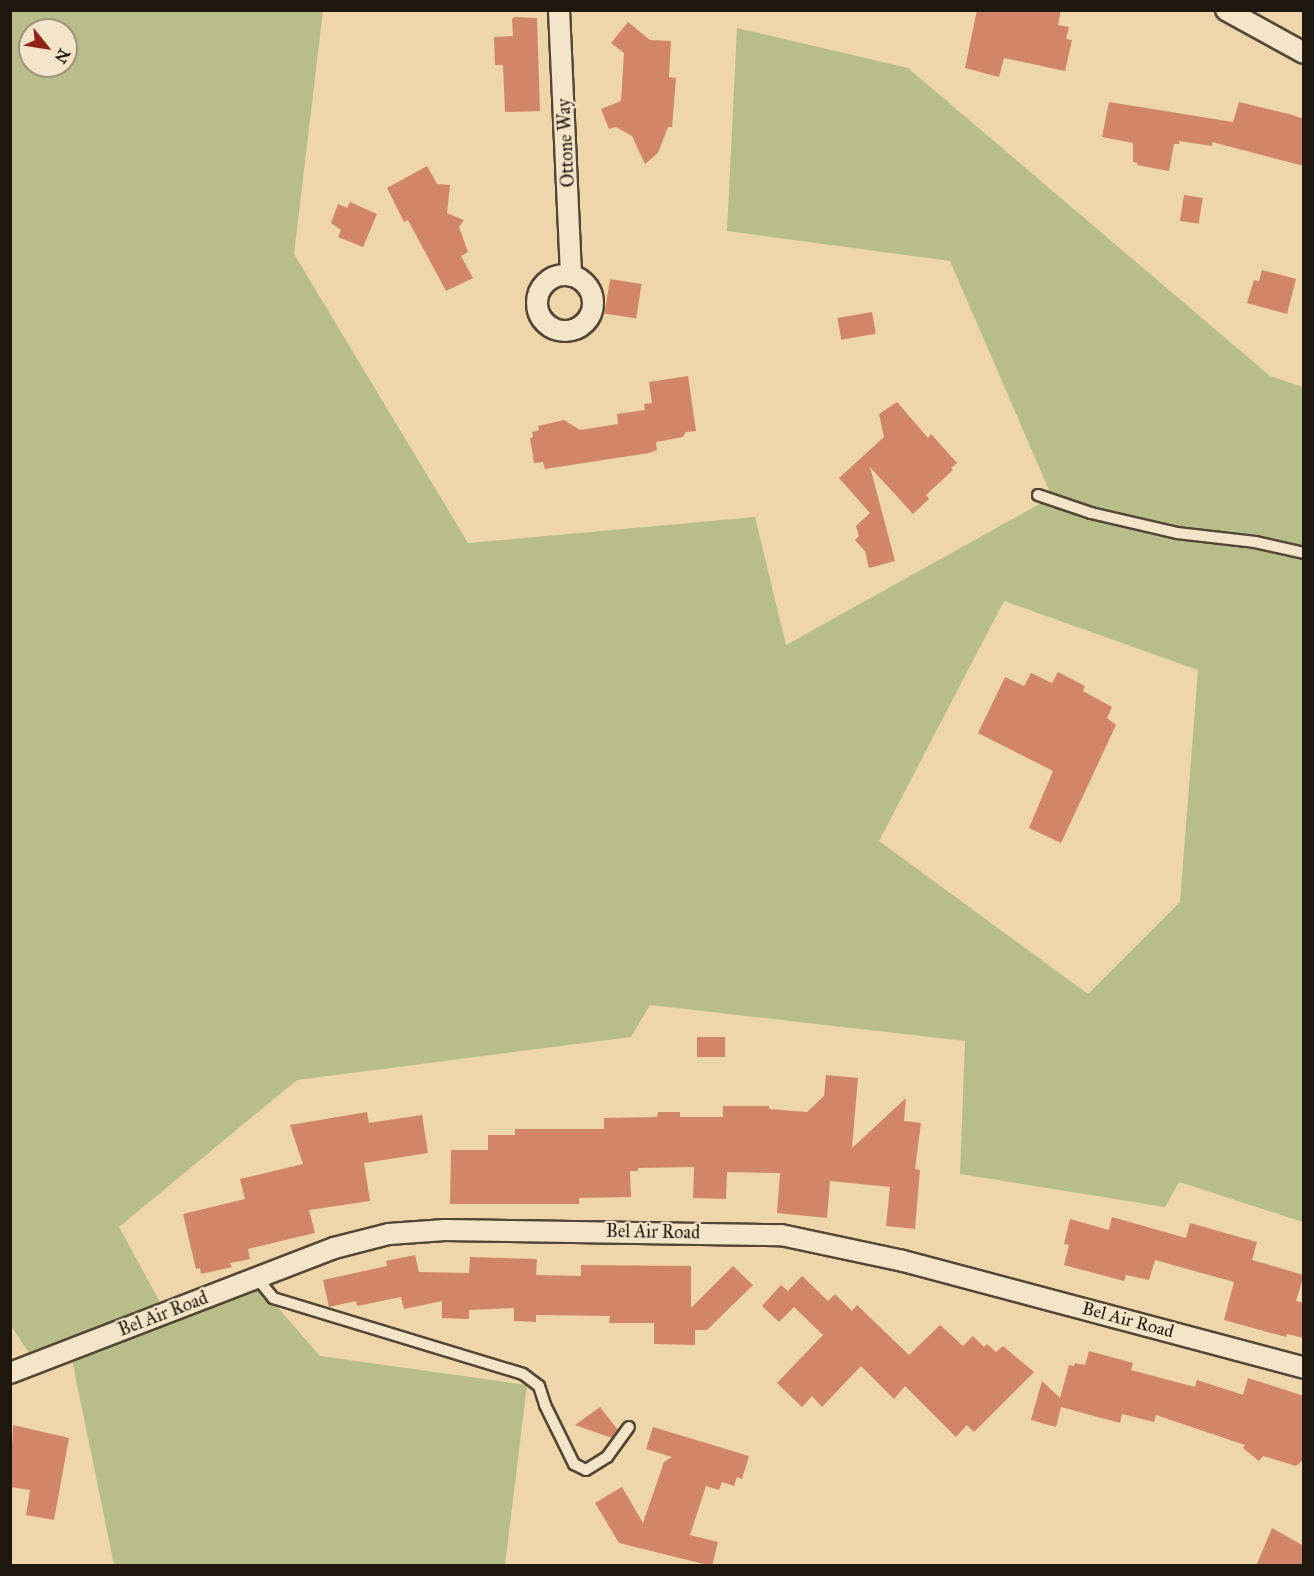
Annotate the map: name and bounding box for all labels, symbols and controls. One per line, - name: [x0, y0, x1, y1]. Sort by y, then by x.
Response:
- north arrow: [18, 18, 78, 78]
- text: N: [51, 46, 74, 67]
- street label: Ottone Way: [553, 98, 579, 188]
- street label: Bel Air Road: [606, 1220, 700, 1244]
- street label: Bel Air Road: [115, 1287, 211, 1341]
- street label: Bel Air Road: [1080, 1297, 1176, 1343]

